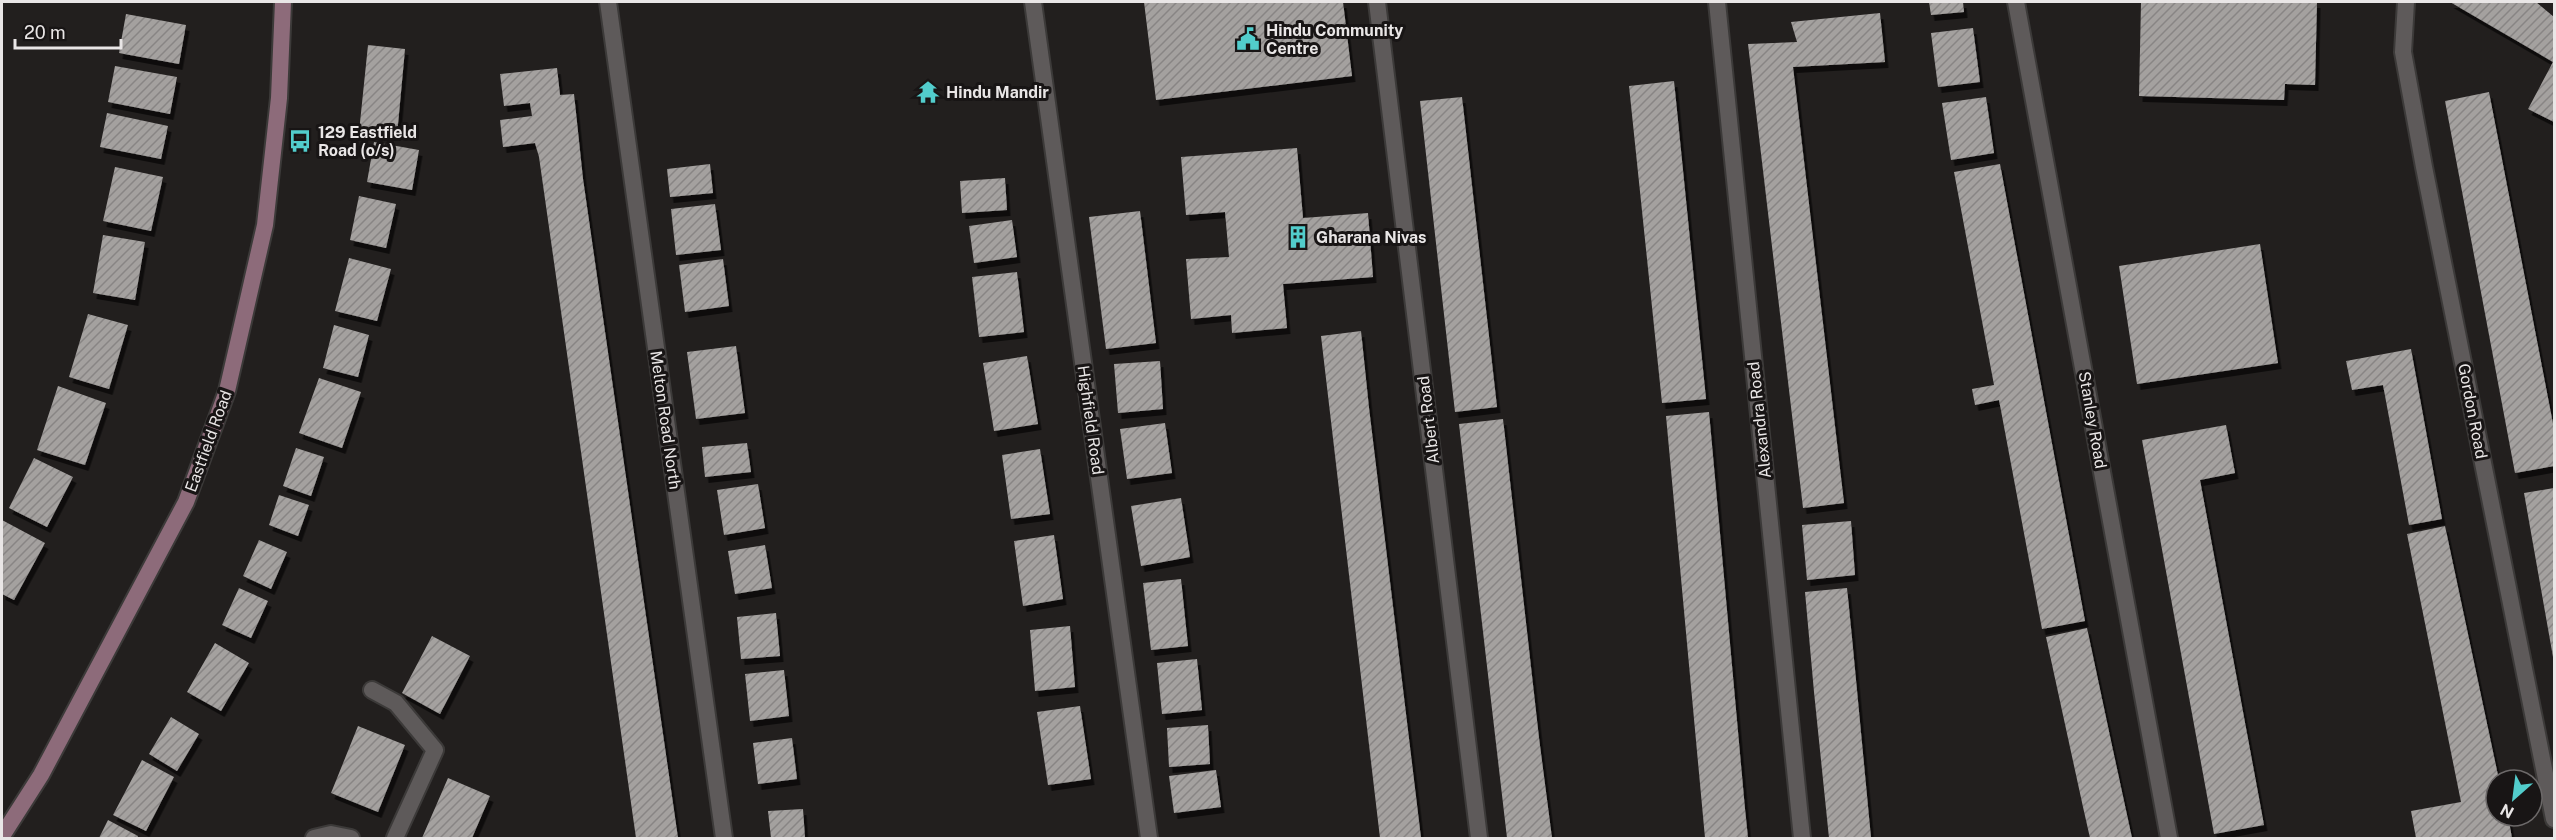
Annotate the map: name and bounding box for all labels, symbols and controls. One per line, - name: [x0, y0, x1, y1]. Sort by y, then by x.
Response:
- scale bar: [15, 12, 122, 50]
- place label: Hindu Community Centre: [1266, 21, 1403, 58]
- text: 20 m: [24, 22, 66, 43]
- public building icon: Hindu Community Centre: [1235, 26, 1261, 52]
- temple icon: Hindu Mandir: [915, 79, 941, 105]
- place label: Hindu Mandir: [946, 83, 1049, 102]
- place label: 129 Eastfield Road (o/s): [318, 123, 417, 160]
- bus stop icon: 129 Eastfield Road (o/s): [287, 128, 313, 154]
- building icon: Gharana Nivas: [1285, 224, 1311, 250]
- place label: Gharana Nivas: [1316, 228, 1426, 247]
- street label: Melton Road North: [646, 350, 685, 491]
- street label: Alexandra Road: [1744, 361, 1775, 479]
- street label: Gordon Road: [2454, 362, 2491, 460]
- street label: Highfield Road: [1073, 364, 1108, 476]
- street label: Stanley Road: [2075, 370, 2110, 470]
- street label: Albert Road: [1414, 375, 1443, 465]
- street label: Eastfield Road: [181, 388, 236, 495]
- north arrow: [2484, 768, 2544, 828]
- text: N: [2497, 799, 2517, 822]

